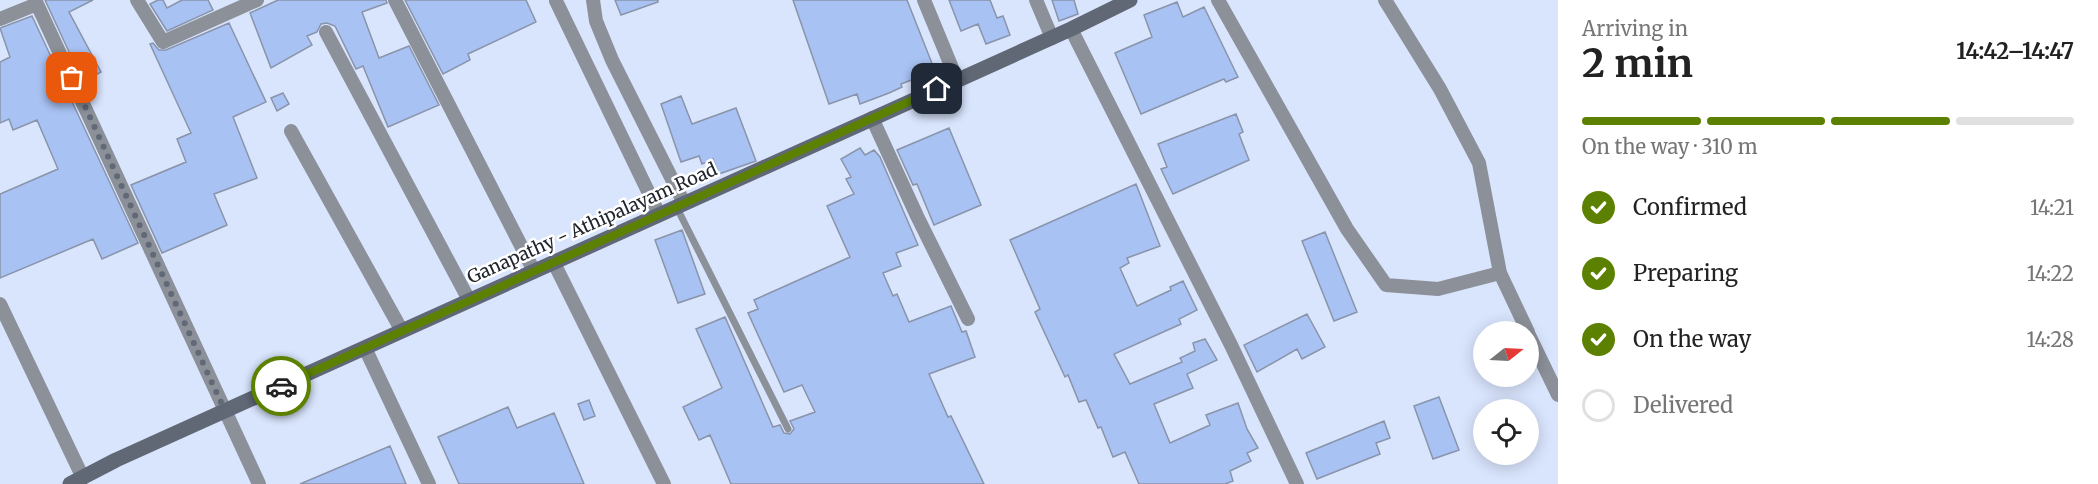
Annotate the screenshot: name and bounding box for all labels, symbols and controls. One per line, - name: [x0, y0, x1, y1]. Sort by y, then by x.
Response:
- text: Arriving in: [1582, 16, 1688, 41]
- text: 14:42–14:47: [1956, 37, 2074, 65]
- text: 2 min: [1582, 39, 1693, 88]
- pin: [46, 52, 97, 103]
- icon: bag: [55, 61, 88, 94]
- pin: [911, 63, 962, 114]
- icon: home: [920, 72, 953, 105]
- text: On the way · 310 m: [1582, 134, 1758, 159]
- street label: Ganapathy - Athipalayam Road: [464, 157, 721, 289]
- icon: check: [1582, 191, 1615, 224]
- text: Confirmed: [1633, 193, 1747, 221]
- text: 14:21: [2030, 195, 2074, 220]
- icon: check: [1582, 257, 1615, 290]
- text: Preparing: [1633, 259, 1738, 287]
- text: 14:22: [2027, 261, 2074, 286]
- north arrow: [1473, 321, 1539, 387]
- map controls: [1473, 321, 1539, 465]
- icon: check: [1582, 323, 1615, 356]
- text: On the way: [1633, 325, 1751, 353]
- text: 14:28: [2027, 327, 2074, 352]
- courier: [251, 356, 311, 416]
- icon: car: [265, 370, 298, 403]
- text: Delivered: [1633, 391, 1733, 419]
- button: locate: [1473, 399, 1539, 465]

